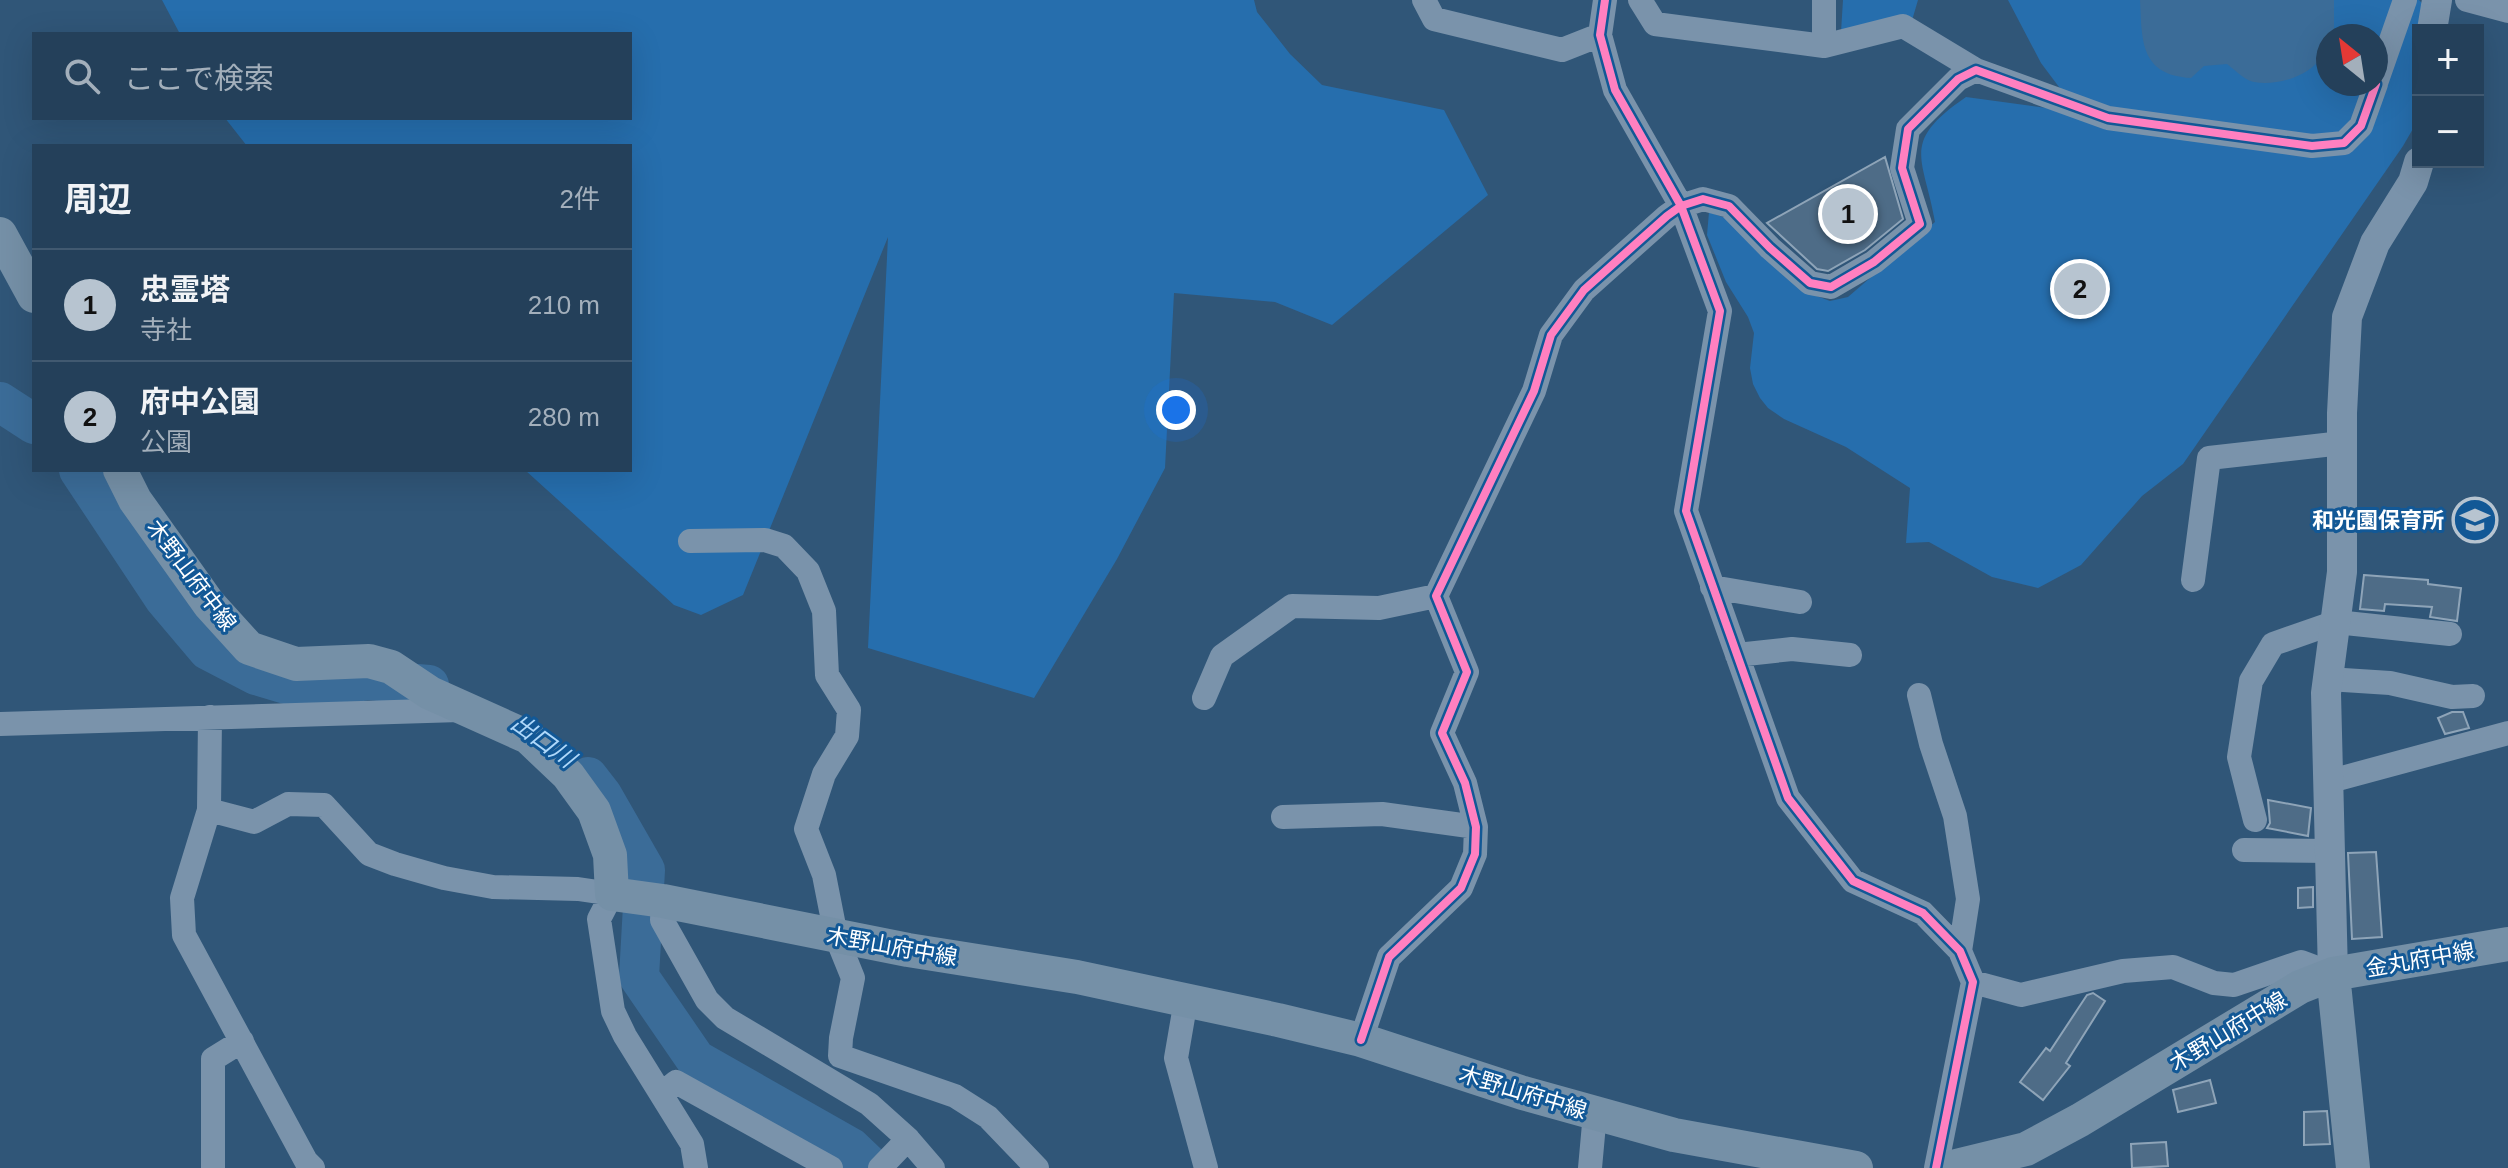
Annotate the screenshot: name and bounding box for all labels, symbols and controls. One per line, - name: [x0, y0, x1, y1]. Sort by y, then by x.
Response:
- north arrow: [2316, 24, 2388, 96]
- map controls: [2412, 24, 2484, 168]
- button: +: [2412, 24, 2484, 96]
- search box: [32, 32, 632, 120]
- icon: search: [60, 54, 104, 98]
- text: ここで検索: [124, 62, 274, 95]
- button: −: [2412, 96, 2484, 168]
- text: 周辺: [64, 180, 132, 218]
- text: 2件: [560, 184, 600, 214]
- pin: 1: [1822, 184, 1874, 244]
- pin: 2: [2054, 259, 2106, 319]
- text: 忠霊塔: [140, 273, 230, 306]
- text: 1: [83, 290, 97, 320]
- text: 210 m: [528, 290, 600, 320]
- text: 寺社: [140, 315, 192, 345]
- text: 府中公園: [140, 385, 260, 418]
- your location: [1156, 390, 1196, 430]
- text: 2: [83, 402, 97, 432]
- text: 280 m: [528, 402, 600, 432]
- text: 公園: [140, 427, 192, 457]
- school or university icon: 和光園保育所: [2451, 496, 2499, 544]
- place label: 和光園保育所: [2312, 508, 2444, 533]
- street label: 木野山府中線: [142, 515, 241, 636]
- water label: 出口川: [506, 709, 583, 774]
- street label: 木野山府中線: [825, 923, 959, 970]
- street label: 金丸府中線: [2364, 938, 2476, 981]
- street label: 木野山府中線: [2165, 987, 2291, 1076]
- street label: 木野山府中線: [1456, 1061, 1590, 1124]

